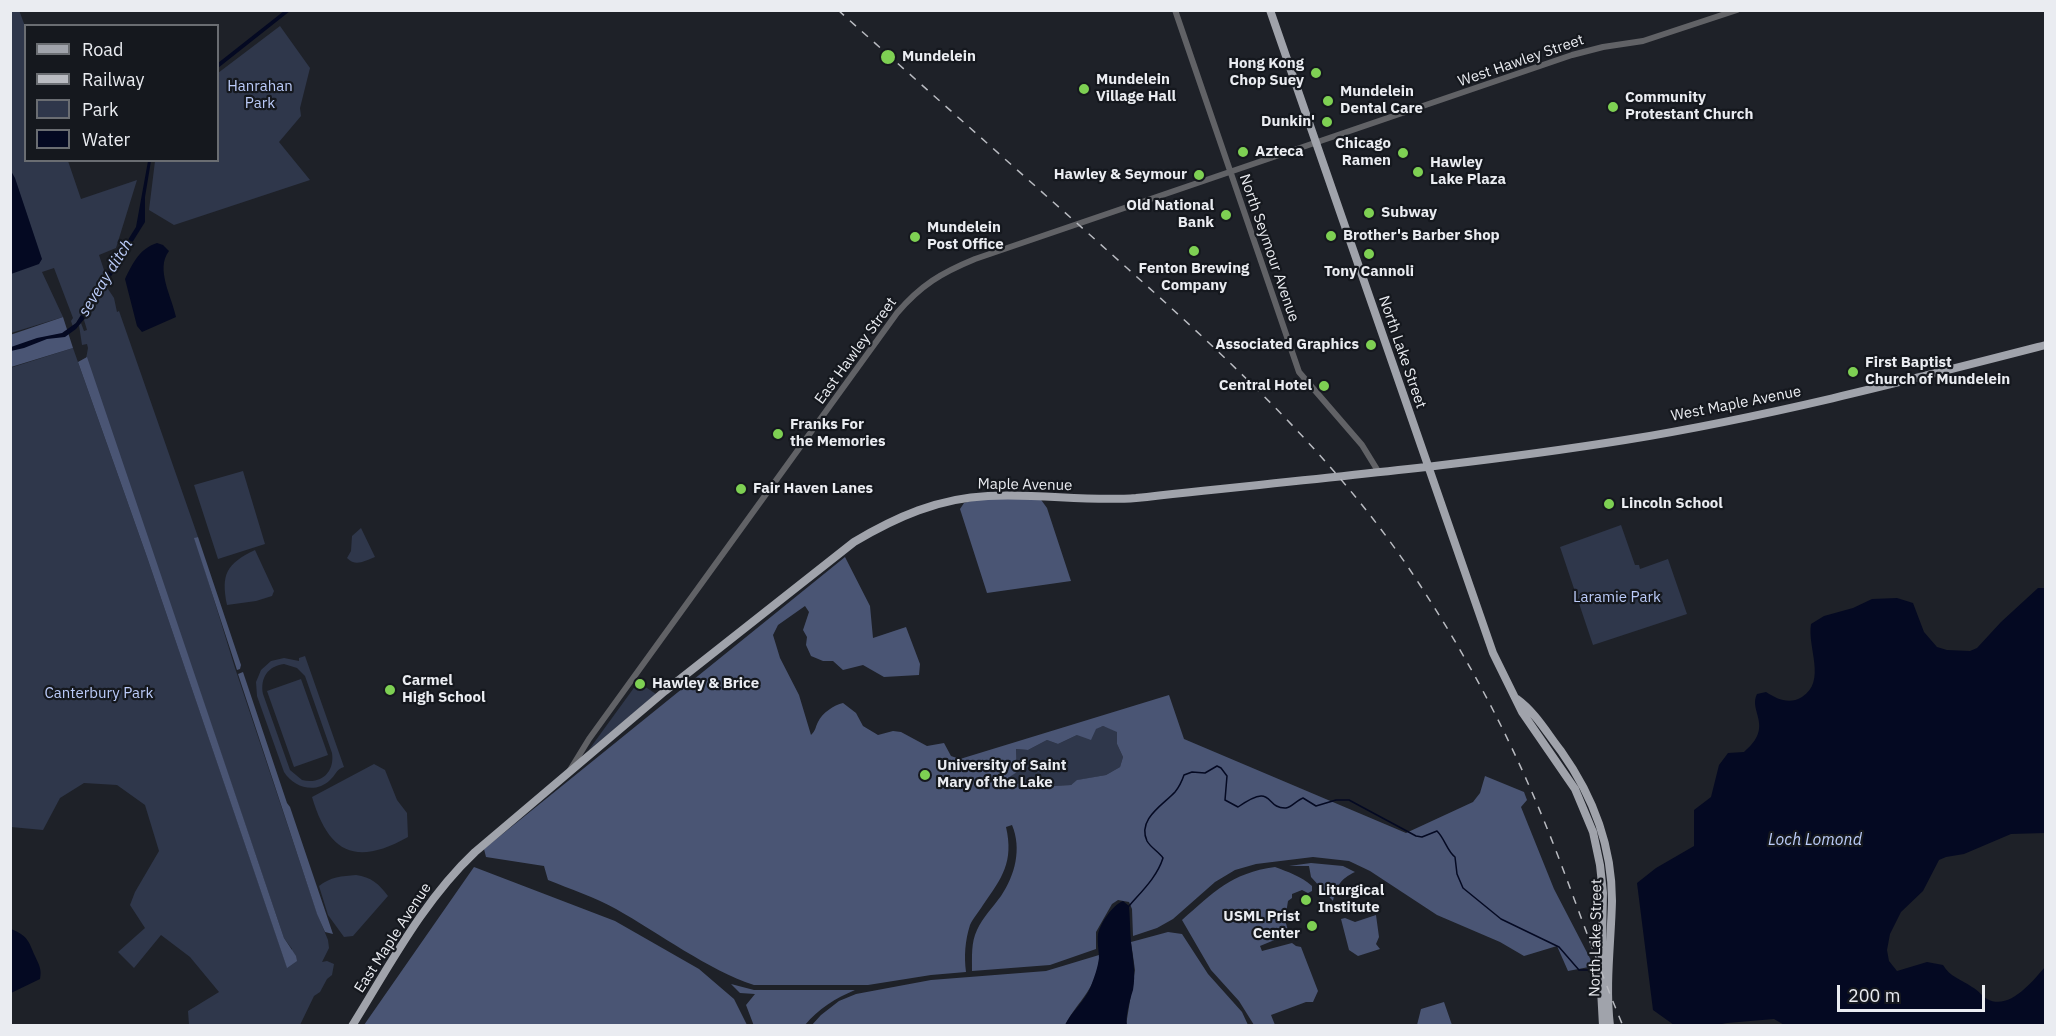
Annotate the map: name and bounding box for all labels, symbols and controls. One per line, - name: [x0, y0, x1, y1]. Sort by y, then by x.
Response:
- legend: [24, 24, 219, 162]
- street label: West Hawley Street: [1456, 31, 1586, 91]
- text: Road: [82, 38, 123, 61]
- marker: Mundelein: [879, 48, 897, 66]
- place label: Mundelein: [902, 48, 976, 66]
- place label: Hong Kong Chop Suey: [1228, 55, 1304, 90]
- marker: Hong Kong Chop Suey: [1309, 66, 1323, 80]
- text: Railway: [82, 68, 144, 91]
- place label: Mundelein Village Hall: [1096, 71, 1176, 106]
- park label: Hanrahan Park: [227, 78, 293, 113]
- marker: Mundelein Village Hall: [1077, 82, 1091, 96]
- place label: Mundelein Dental Care: [1340, 83, 1423, 118]
- place label: Community Protestant Church: [1625, 89, 1753, 124]
- marker: Mundelein Dental Care: [1321, 94, 1335, 108]
- text: Park: [82, 98, 118, 121]
- marker: Community Protestant Church: [1606, 100, 1620, 114]
- place label: Dunkin': [1261, 113, 1315, 131]
- marker: Dunkin': [1320, 115, 1334, 129]
- text: Water: [82, 128, 130, 151]
- place label: Chicago Ramen: [1335, 135, 1391, 170]
- place label: Azteca: [1255, 143, 1304, 161]
- marker: Azteca: [1236, 145, 1250, 159]
- marker: Chicago Ramen: [1396, 146, 1410, 160]
- place label: Hawley Lake Plaza: [1430, 154, 1506, 189]
- marker: Hawley Lake Plaza: [1411, 165, 1425, 179]
- place label: Hawley & Seymour: [1054, 166, 1187, 184]
- marker: Hawley & Seymour: [1192, 168, 1206, 182]
- street label: North Seymour Avenue: [1235, 172, 1303, 324]
- place label: Old National Bank: [1126, 197, 1214, 232]
- place label: Subway: [1381, 204, 1437, 222]
- marker: Subway: [1362, 206, 1376, 220]
- marker: Old National Bank: [1219, 208, 1233, 222]
- place label: Mundelein Post Office: [927, 219, 1004, 254]
- place label: Brother's Barber Shop: [1343, 227, 1500, 245]
- marker: Brother's Barber Shop: [1324, 229, 1338, 243]
- marker: Mundelein Post Office: [908, 230, 922, 244]
- water label: seveay ditch: [75, 236, 137, 320]
- marker: Fenton Brewing Company: [1187, 244, 1201, 258]
- marker: Tony Cannoli: [1362, 247, 1376, 261]
- place label: Fenton Brewing Company: [1139, 260, 1249, 295]
- place label: Tony Cannoli: [1324, 263, 1414, 281]
- street label: North Lake Street: [1374, 293, 1430, 411]
- street label: East Hawley Street: [811, 294, 901, 408]
- place label: Associated Graphics: [1215, 336, 1359, 354]
- marker: Associated Graphics: [1364, 338, 1378, 352]
- place label: First Baptist Church of Mundelein: [1865, 354, 2010, 389]
- marker: First Baptist Church of Mundelein: [1846, 365, 1860, 379]
- place label: Central Hotel: [1219, 377, 1312, 395]
- marker: Central Hotel: [1317, 379, 1331, 393]
- street label: West Maple Avenue: [1669, 383, 1803, 425]
- place label: Franks For the Memories: [790, 416, 886, 451]
- marker: Franks For the Memories: [771, 427, 785, 441]
- street label: Maple Avenue: [977, 475, 1073, 495]
- place label: Fair Haven Lanes: [753, 480, 873, 498]
- marker: Fair Haven Lanes: [734, 482, 748, 496]
- place label: Lincoln School: [1621, 495, 1723, 513]
- marker: Lincoln School: [1602, 497, 1616, 511]
- park label: Laramie Park: [1573, 589, 1661, 607]
- place label: Carmel High School: [402, 672, 485, 707]
- place label: Hawley & Brice: [652, 675, 759, 693]
- marker: Hawley & Brice: [633, 677, 647, 691]
- marker: Carmel High School: [383, 683, 397, 697]
- park label: Canterbury Park: [44, 685, 154, 703]
- place label: University of Saint Mary of the Lake: [937, 757, 1066, 792]
- marker: University of Saint Mary of the Lake: [918, 768, 932, 782]
- water label: Loch Lomond: [1768, 830, 1862, 850]
- street label: North Lake Street: [1586, 879, 1606, 997]
- street label: East Maple Avenue: [351, 880, 435, 996]
- place label: Liturgical Institute: [1318, 882, 1384, 917]
- marker: Liturgical Institute: [1299, 893, 1313, 907]
- place label: USML Prist Center: [1223, 908, 1300, 943]
- marker: USML Prist Center: [1305, 919, 1319, 933]
- scale bar: [1840, 973, 1988, 1011]
- text: 200 m: [1848, 984, 1900, 1007]

